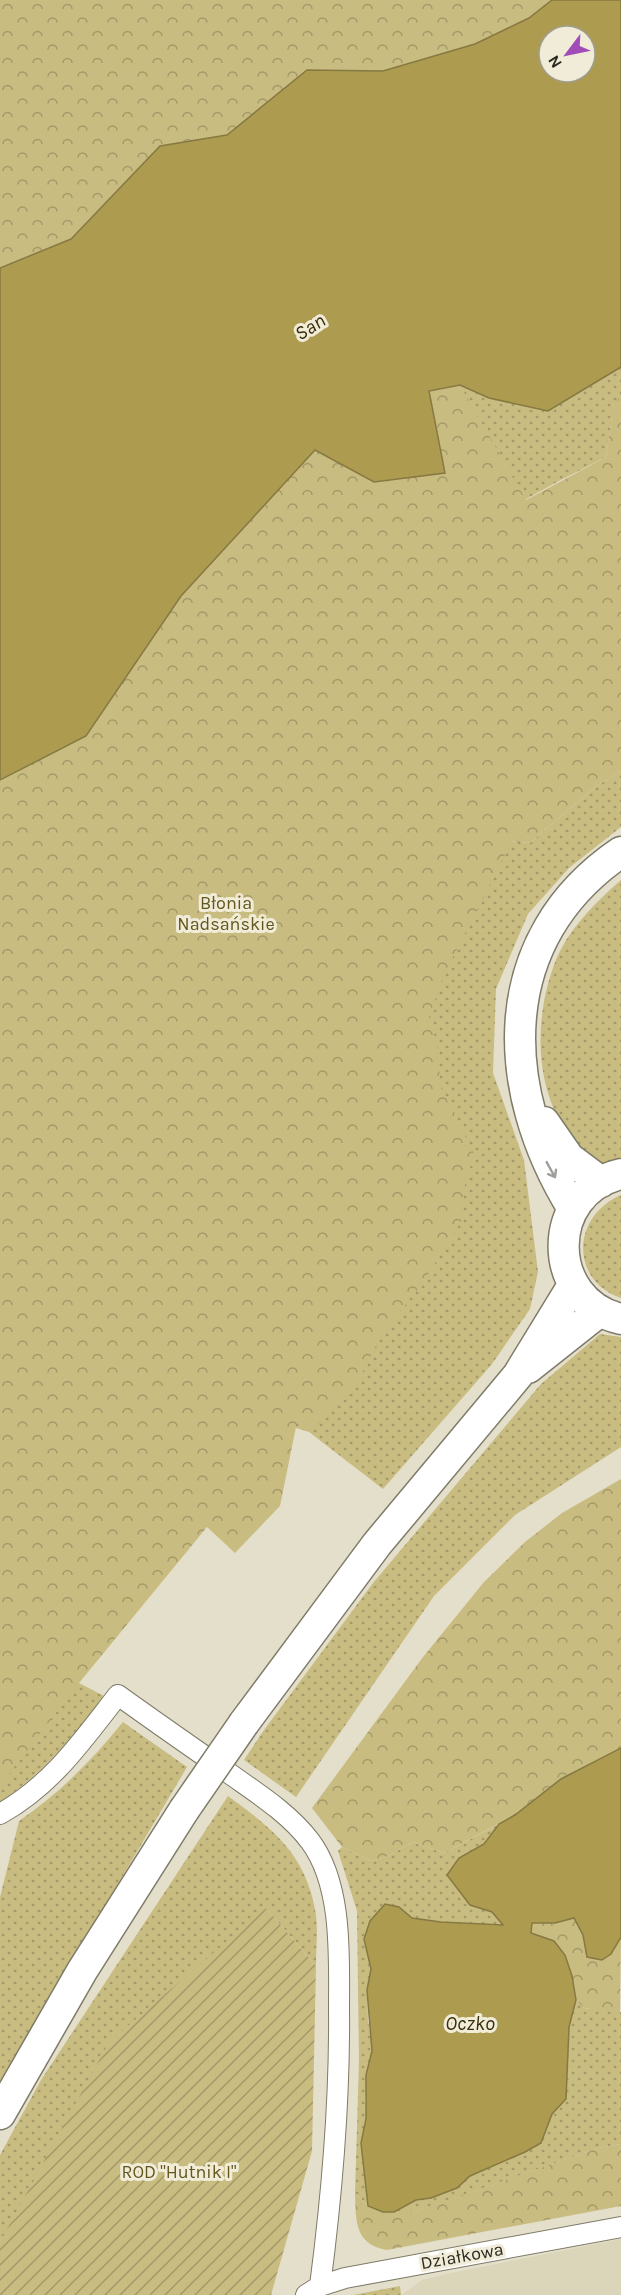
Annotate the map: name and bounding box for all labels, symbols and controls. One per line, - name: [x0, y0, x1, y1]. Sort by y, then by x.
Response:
- north arrow: [537, 24, 597, 84]
- text: N: [544, 52, 566, 72]
- water label: San: [290, 309, 330, 345]
- park label: Błonia Nadsańskie: [177, 892, 275, 935]
- one-way arrow: [545, 1161, 557, 1178]
- water label: Oczko: [445, 2012, 495, 2035]
- park label: ROD "Hutnik I": [121, 2161, 237, 2183]
- street label: Działkowa: [419, 2238, 505, 2274]

